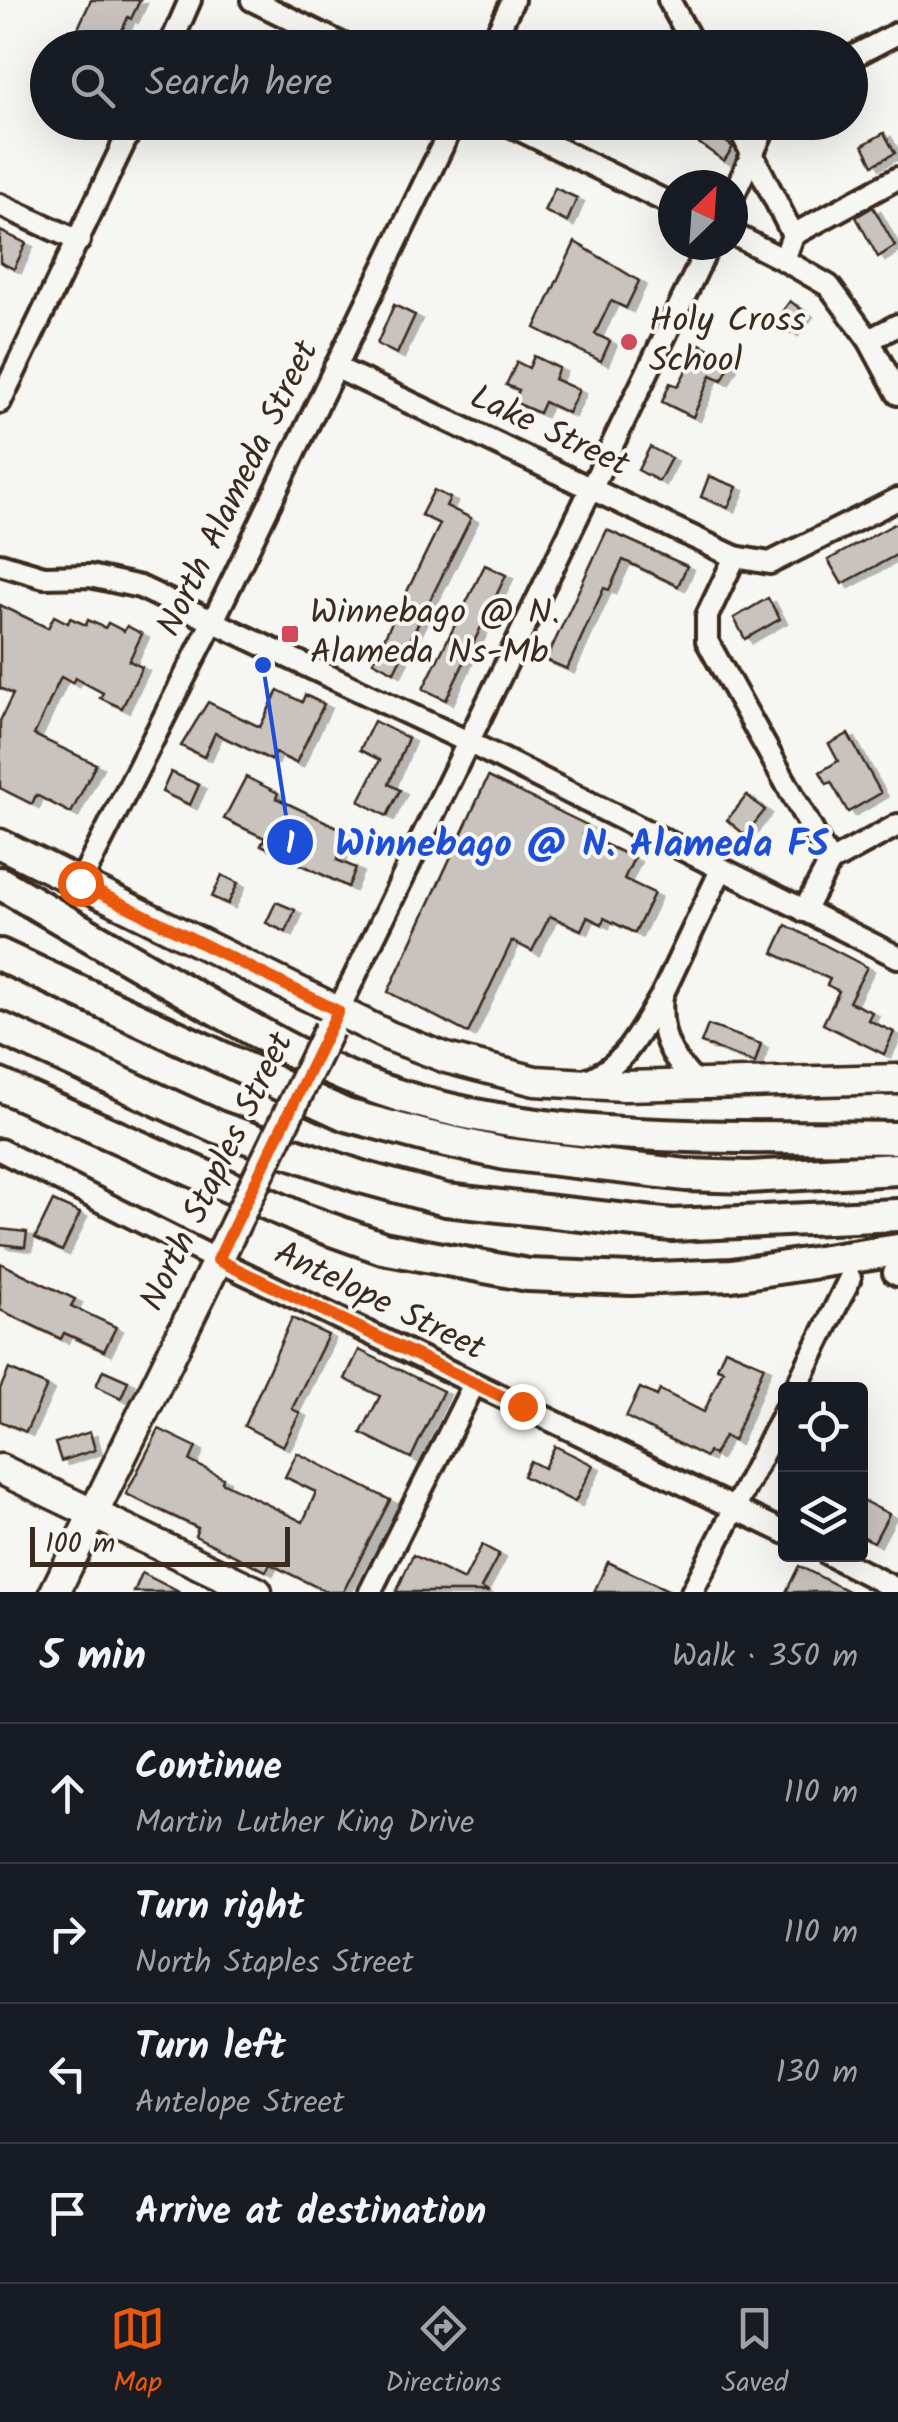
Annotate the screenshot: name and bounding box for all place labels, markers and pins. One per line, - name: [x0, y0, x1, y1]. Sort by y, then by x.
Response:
- place label: Holy Cross School: [649, 294, 806, 390]
- marker: Holy Cross School: [618, 331, 640, 353]
- place label: Winnebago @ N. Alameda Ns-Mb: [310, 586, 560, 682]
- marker: Winnebago @ N. Alameda Ns-Mb: [279, 623, 301, 645]
- callout: Winnebago @ N. Alameda FS: [265, 808, 849, 876]

